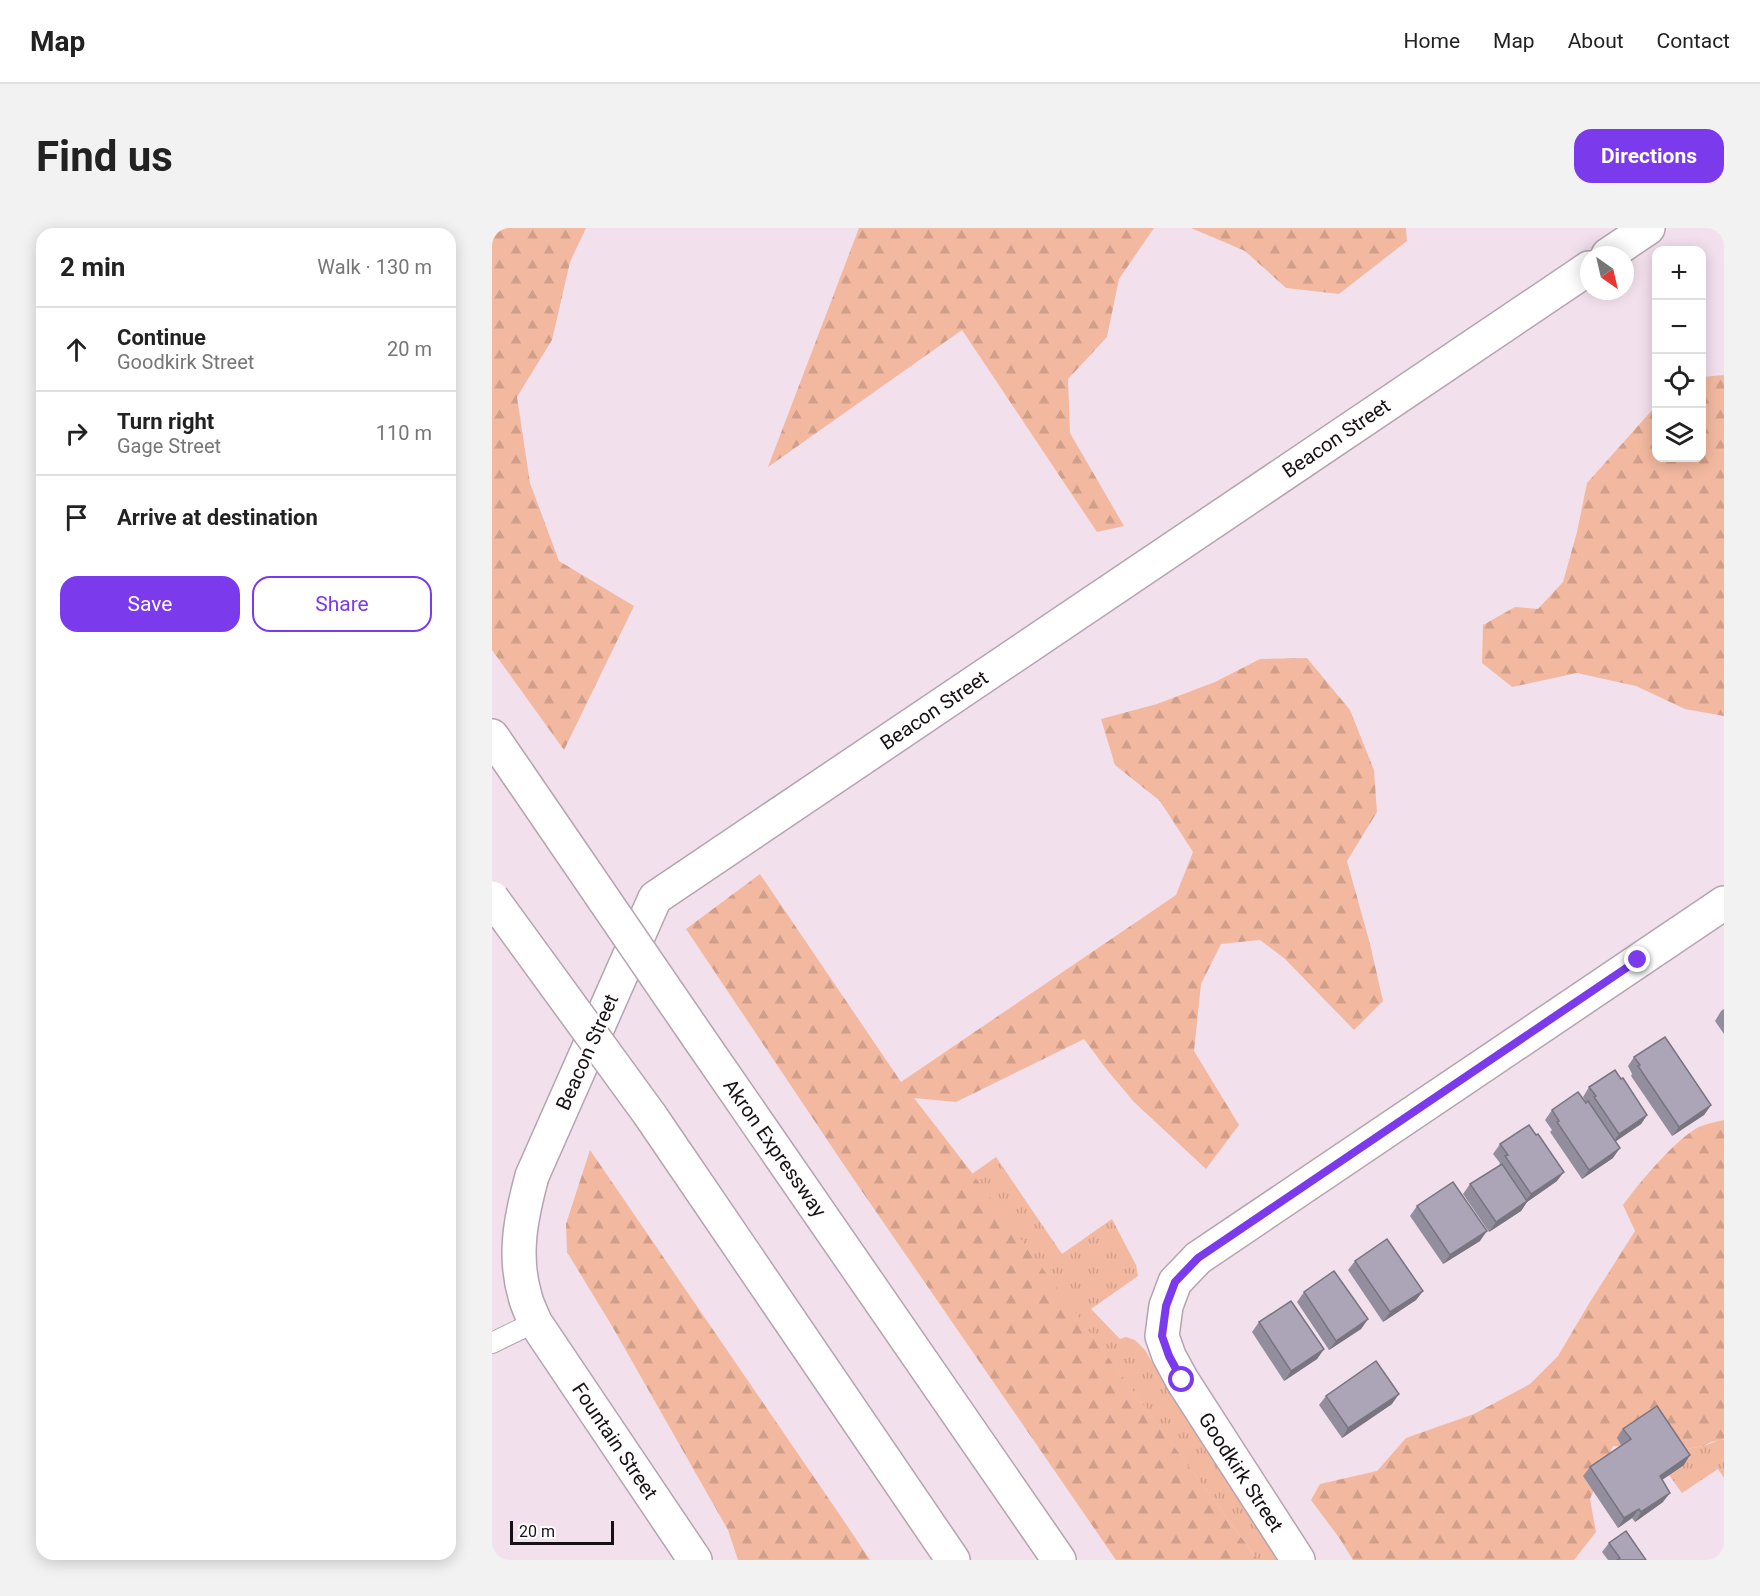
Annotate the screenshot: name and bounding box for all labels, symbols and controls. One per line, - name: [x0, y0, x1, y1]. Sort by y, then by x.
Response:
- text: Map: [30, 25, 85, 58]
- text: Home: [1404, 29, 1460, 53]
- text: Map: [1493, 29, 1535, 53]
- text: About: [1568, 29, 1624, 53]
- text: Contact: [1657, 29, 1730, 53]
- button: Directions: [1574, 129, 1724, 183]
- text: Find us: [36, 132, 173, 181]
- north arrow: [1580, 246, 1634, 300]
- map controls: [1652, 246, 1706, 462]
- button: +: [1652, 246, 1706, 300]
- text: 2 min: [60, 252, 125, 282]
- text: Walk · 130 m: [317, 255, 432, 279]
- button: −: [1652, 300, 1706, 354]
- text: Continue: [117, 325, 206, 350]
- icon: ahead: [60, 333, 93, 366]
- text: 20 m: [387, 337, 432, 361]
- text: Goodkirk Street: [117, 350, 254, 374]
- button: locate: [1652, 354, 1706, 408]
- street label: Beacon Street: [1278, 393, 1394, 483]
- button: layers: [1652, 408, 1706, 462]
- text: Turn right: [117, 409, 214, 434]
- icon: right: [60, 417, 93, 450]
- text: 110 m: [376, 421, 432, 445]
- text: Gage Street: [117, 434, 221, 458]
- icon: arrive: [60, 501, 93, 534]
- text: Arrive at destination: [117, 505, 318, 530]
- button: Save: [60, 576, 240, 632]
- button: Share: [252, 576, 432, 632]
- street label: Beacon Street: [876, 665, 992, 755]
- route end: [1624, 946, 1650, 972]
- street label: Beacon Street: [551, 990, 623, 1114]
- street label: Akron Expressway: [718, 1074, 832, 1222]
- route start: [1168, 1366, 1194, 1392]
- street label: Fountain Street: [567, 1378, 663, 1504]
- street label: Goodkirk Street: [1194, 1408, 1288, 1536]
- scale bar: [510, 1518, 614, 1546]
- text: 20 m: [519, 1522, 555, 1541]

